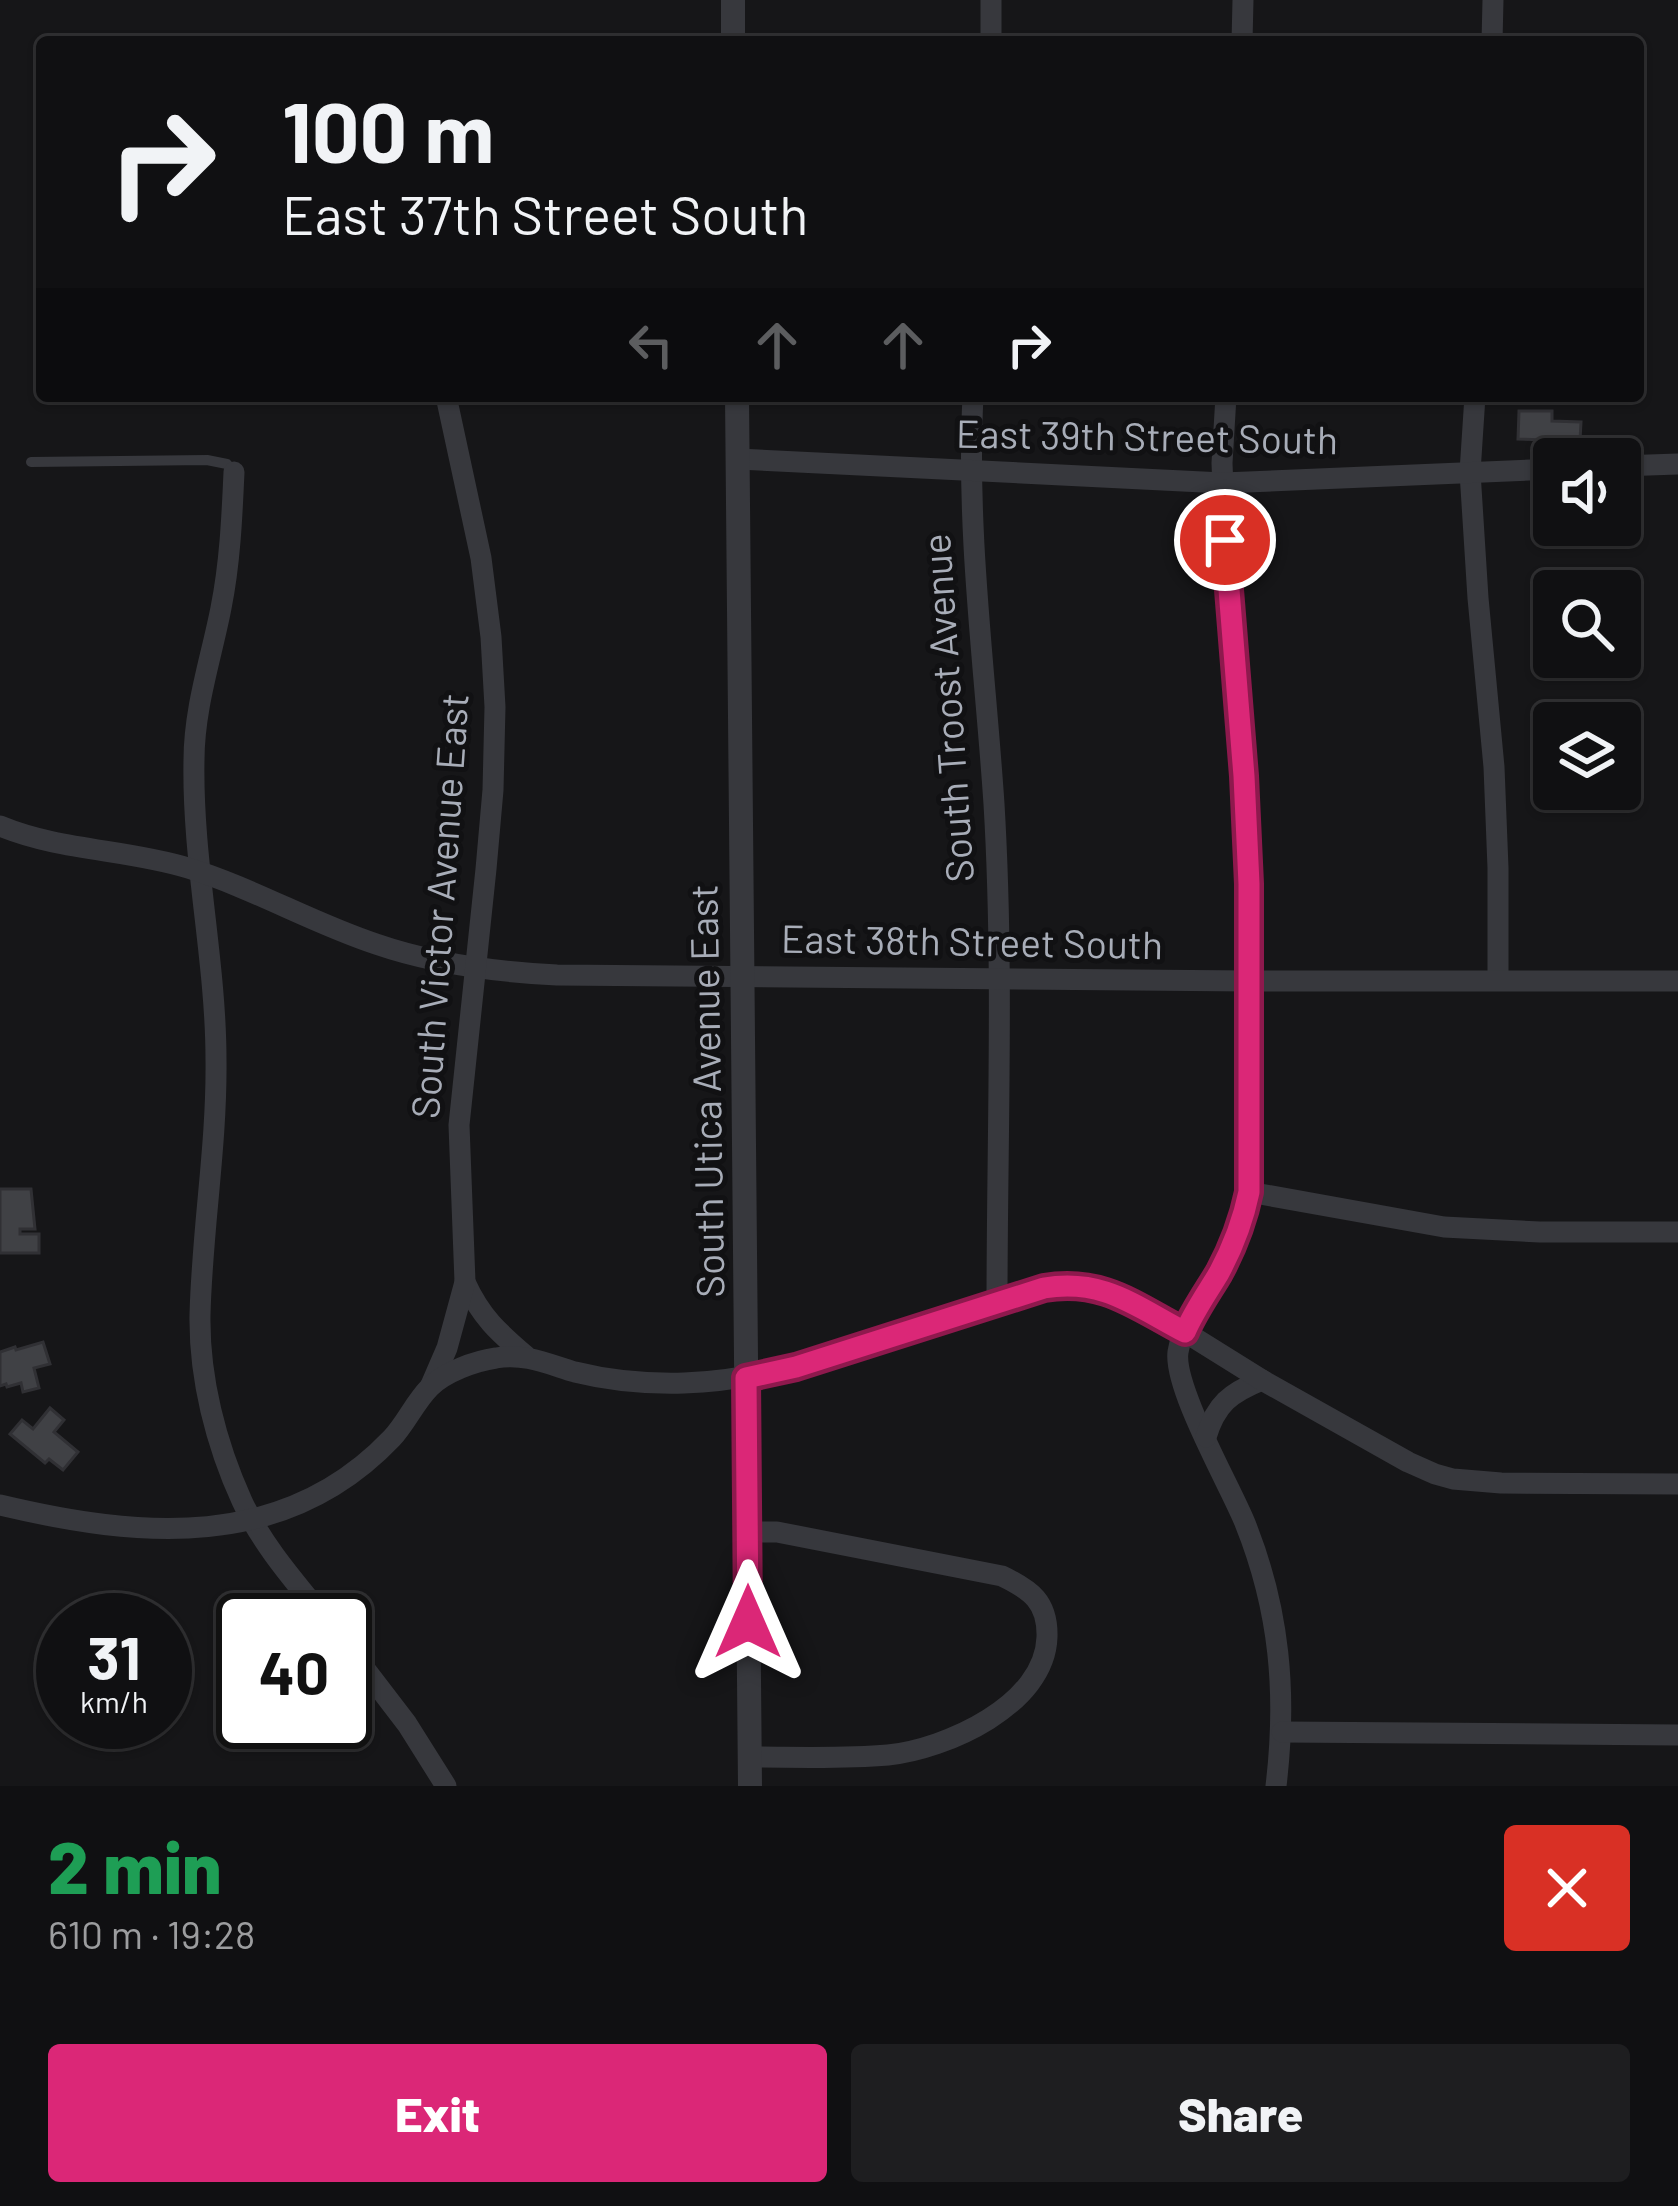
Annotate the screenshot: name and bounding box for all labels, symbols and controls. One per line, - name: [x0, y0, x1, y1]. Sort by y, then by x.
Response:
- text: 100 m: [282, 79, 494, 180]
- icon: right: [84, 84, 240, 240]
- text: East 37th Street South: [282, 181, 808, 246]
- icon: left: [618, 312, 684, 378]
- icon: ahead: [744, 312, 810, 378]
- icon: ahead: [870, 312, 936, 378]
- icon: right: [996, 312, 1062, 378]
- street label: East 39th Street South: [956, 409, 1338, 462]
- map controls: [1533, 438, 1641, 810]
- button: sound: [1533, 438, 1641, 546]
- pin: [1174, 489, 1276, 591]
- icon: arrive: [1192, 507, 1258, 573]
- street label: South Troost Avenue: [911, 532, 982, 884]
- button: search: [1533, 570, 1641, 678]
- street label: South Victor Avenue East: [400, 692, 477, 1120]
- button: layers: [1533, 702, 1641, 810]
- street label: South Utica Avenue East: [678, 884, 733, 1298]
- street label: East 38th Street South: [781, 914, 1163, 967]
- position arrow: [685, 1559, 811, 1685]
- speed limit sign: 40: [216, 1593, 372, 1749]
- text: 31: [87, 1620, 141, 1692]
- text: km/h: [80, 1683, 148, 1719]
- text: 2 min: [48, 1822, 222, 1908]
- button: close: [1504, 1825, 1630, 1951]
- text: 610 m · 19:28: [48, 1910, 255, 1957]
- button: Exit: [48, 2044, 827, 2182]
- button: Share: [851, 2044, 1630, 2182]

